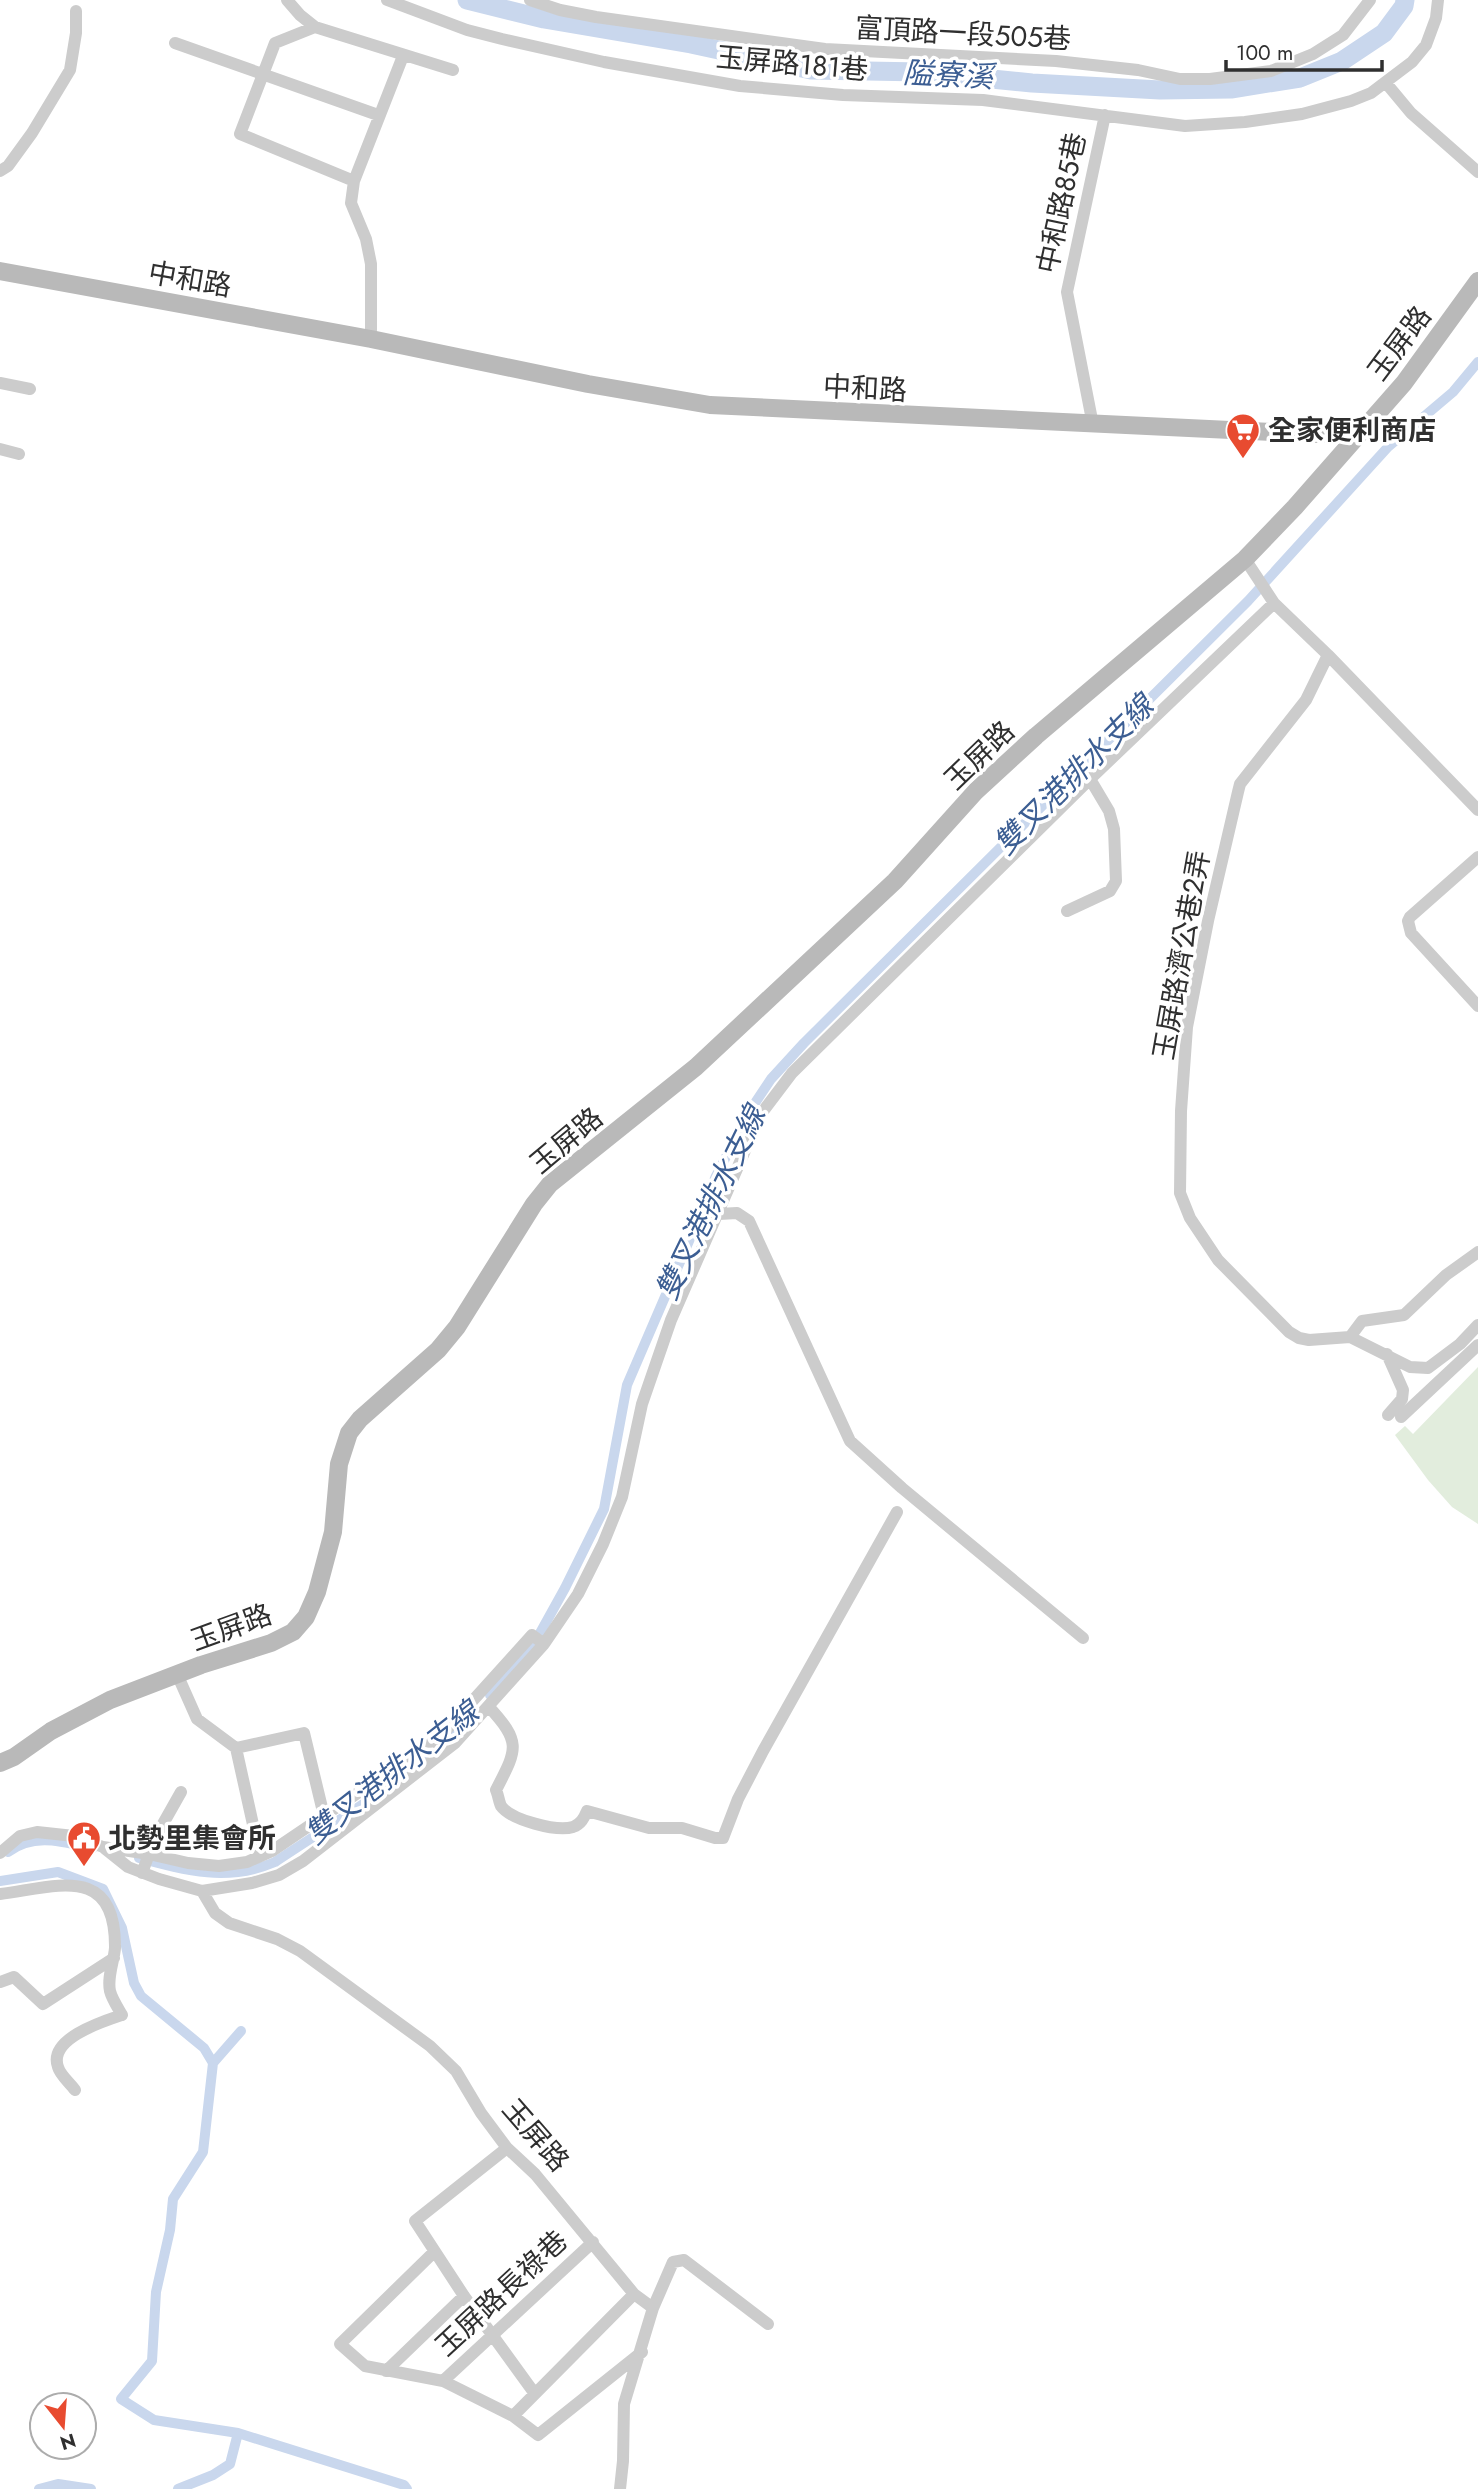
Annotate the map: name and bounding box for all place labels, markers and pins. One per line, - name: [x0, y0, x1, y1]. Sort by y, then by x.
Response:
- place label: 全家便利商店: [1268, 410, 1436, 451]
- supermarket icon: 全家便利商店: [1224, 411, 1262, 460]
- place label: 北勢里集會所: [108, 1818, 276, 1859]
- public building icon: 北勢里集會所: [65, 1819, 103, 1868]

